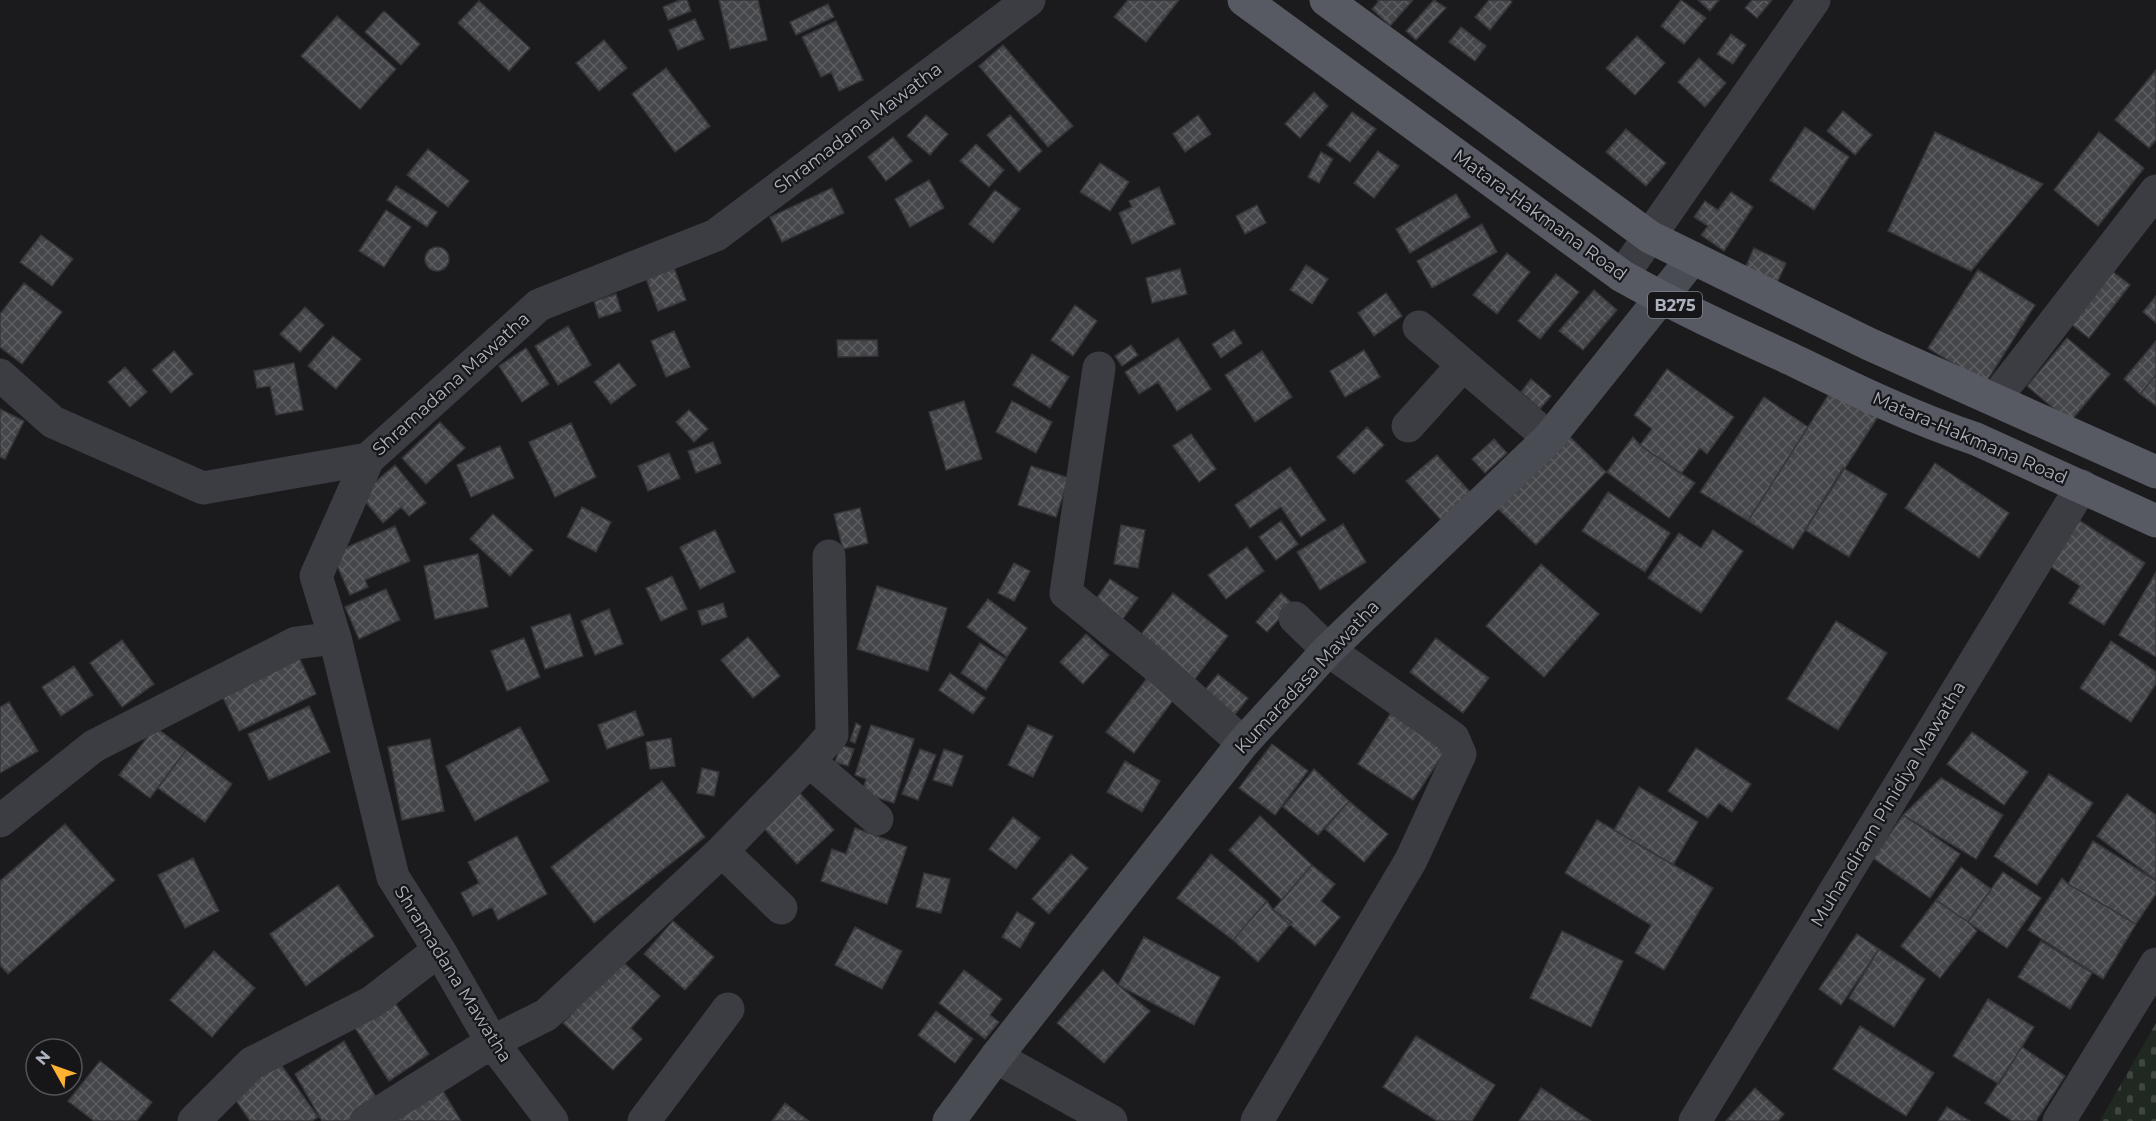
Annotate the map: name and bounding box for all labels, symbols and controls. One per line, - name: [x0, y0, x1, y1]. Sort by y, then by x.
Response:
- street label: Shramadana Mawatha: [770, 58, 946, 198]
- street label: Matara-Hakmana Road: [1449, 145, 1631, 285]
- road number: B275: [1648, 292, 1702, 318]
- street label: Shramadana Mawatha: [368, 308, 534, 460]
- street label: Matara-Hakmana Road: [1869, 387, 2071, 489]
- street label: Kumaradasa Mawatha: [1230, 596, 1384, 758]
- street label: Muhandiram Pinidiya Mawatha: [1806, 677, 1970, 931]
- street label: Shramadana Mawatha: [390, 882, 516, 1066]
- north arrow: [24, 1037, 84, 1097]
- text: N: [31, 1047, 54, 1069]

